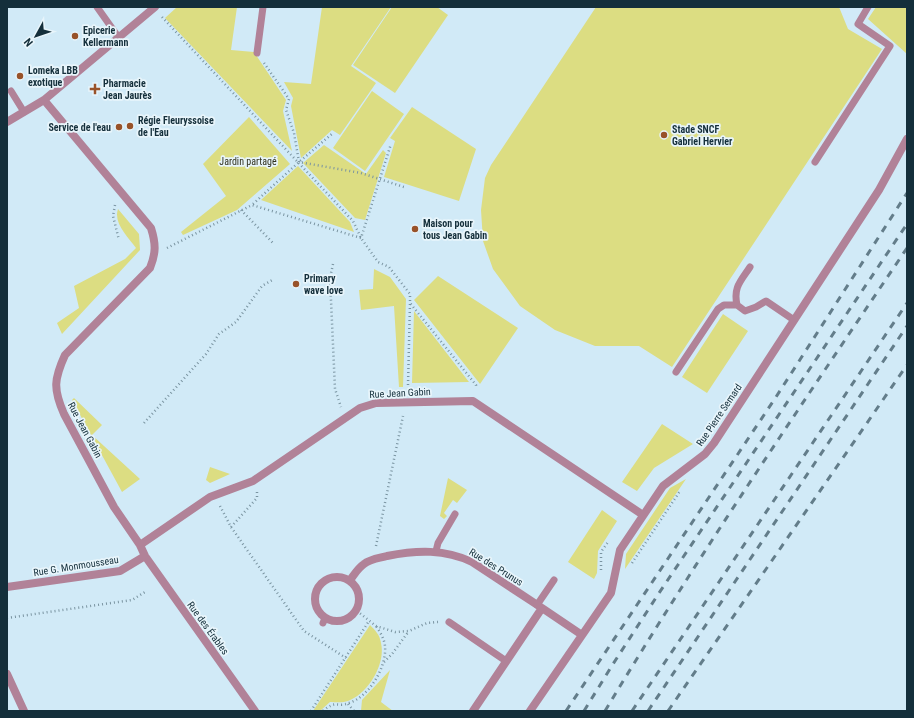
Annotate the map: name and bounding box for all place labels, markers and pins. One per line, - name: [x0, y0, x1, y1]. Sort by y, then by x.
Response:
- place label: Epicerie Kellermann: [83, 25, 128, 48]
- marker: Epicerie Kellermann: [70, 31, 80, 41]
- place label: Lomeka LBB exotique: [28, 65, 78, 88]
- marker: Lomeka LBB exotique: [15, 71, 25, 81]
- place label: Pharmacie Jean Jaurès: [103, 78, 152, 101]
- marker: Pharmacie Jean Jaurès: [90, 84, 100, 94]
- place label: Régie Fleuryssoise de l'Eau: [138, 115, 214, 138]
- marker: Régie Fleuryssoise de l'Eau: [125, 121, 135, 131]
- place label: Service de l'eau: [48, 122, 111, 133]
- marker: Service de l'eau: [114, 122, 124, 132]
- place label: Stade SNCF Gabriel Hervier: [672, 124, 733, 147]
- marker: Stade SNCF Gabriel Hervier: [659, 130, 669, 140]
- place label: Maison pour tous Jean Gabin: [423, 218, 487, 241]
- marker: Maison pour tous Jean Gabin: [410, 224, 420, 234]
- place label: Primary wave love: [304, 273, 343, 296]
- marker: Primary wave love: [291, 279, 301, 289]

